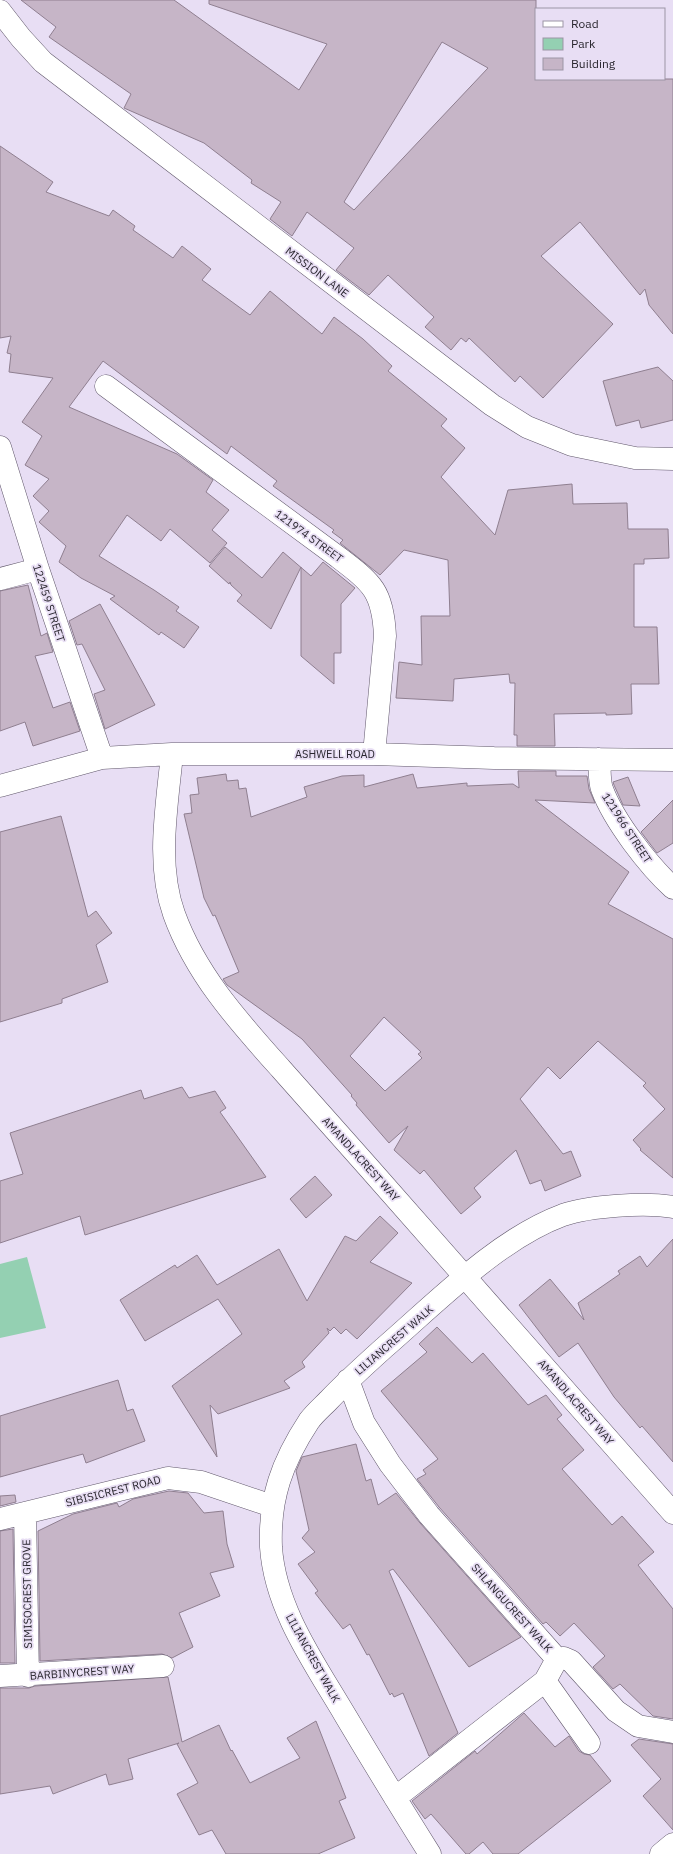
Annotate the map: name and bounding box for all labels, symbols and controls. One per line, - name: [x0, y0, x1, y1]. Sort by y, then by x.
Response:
- legend: [535, 8, 665, 80]
- text: Road: [571, 16, 599, 31]
- text: Park: [571, 36, 596, 51]
- text: Building: [571, 56, 616, 71]
- street label: MISSION LANE: [283, 244, 351, 300]
- street label: 121974 STREET: [272, 507, 346, 566]
- street label: 122459 STREET: [30, 562, 68, 644]
- street label: ASHWELL ROAD: [295, 747, 375, 761]
- street label: 121966 STREET: [599, 790, 655, 866]
- street label: AMANDLACREST WAY: [319, 1114, 403, 1205]
- street label: LILIANCREST WALK: [352, 1302, 436, 1378]
- street label: AMANDLACREST WAY: [535, 1356, 617, 1448]
- street label: SIBISICREST ROAD: [64, 1472, 162, 1510]
- street label: SIMISOCREST GROVE: [19, 1539, 35, 1649]
- street label: SHLANGUCREST WALK: [468, 1561, 556, 1655]
- street label: LILIANCREST WALK: [283, 1611, 343, 1705]
- street label: BARBINYCREST WAY: [29, 1661, 135, 1683]

